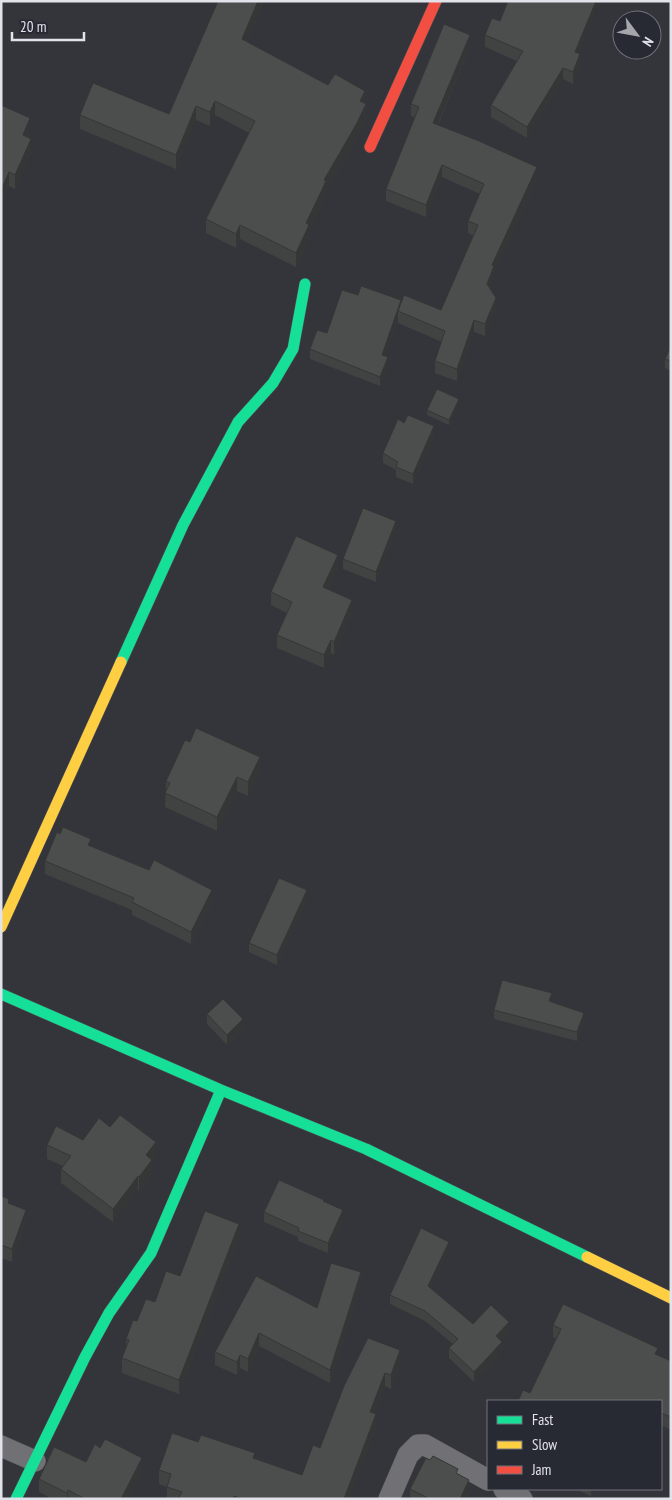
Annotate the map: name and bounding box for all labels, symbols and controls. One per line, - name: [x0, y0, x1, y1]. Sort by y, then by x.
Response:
- scale bar: [12, 10, 85, 42]
- north arrow: [612, 10, 662, 60]
- text: 20 m: [20, 17, 46, 36]
- text: N: [638, 34, 658, 50]
- legend: [487, 1400, 662, 1490]
- text: Fast: [532, 1410, 553, 1429]
- text: Slow: [532, 1435, 557, 1454]
- text: Jam: [531, 1460, 551, 1479]

